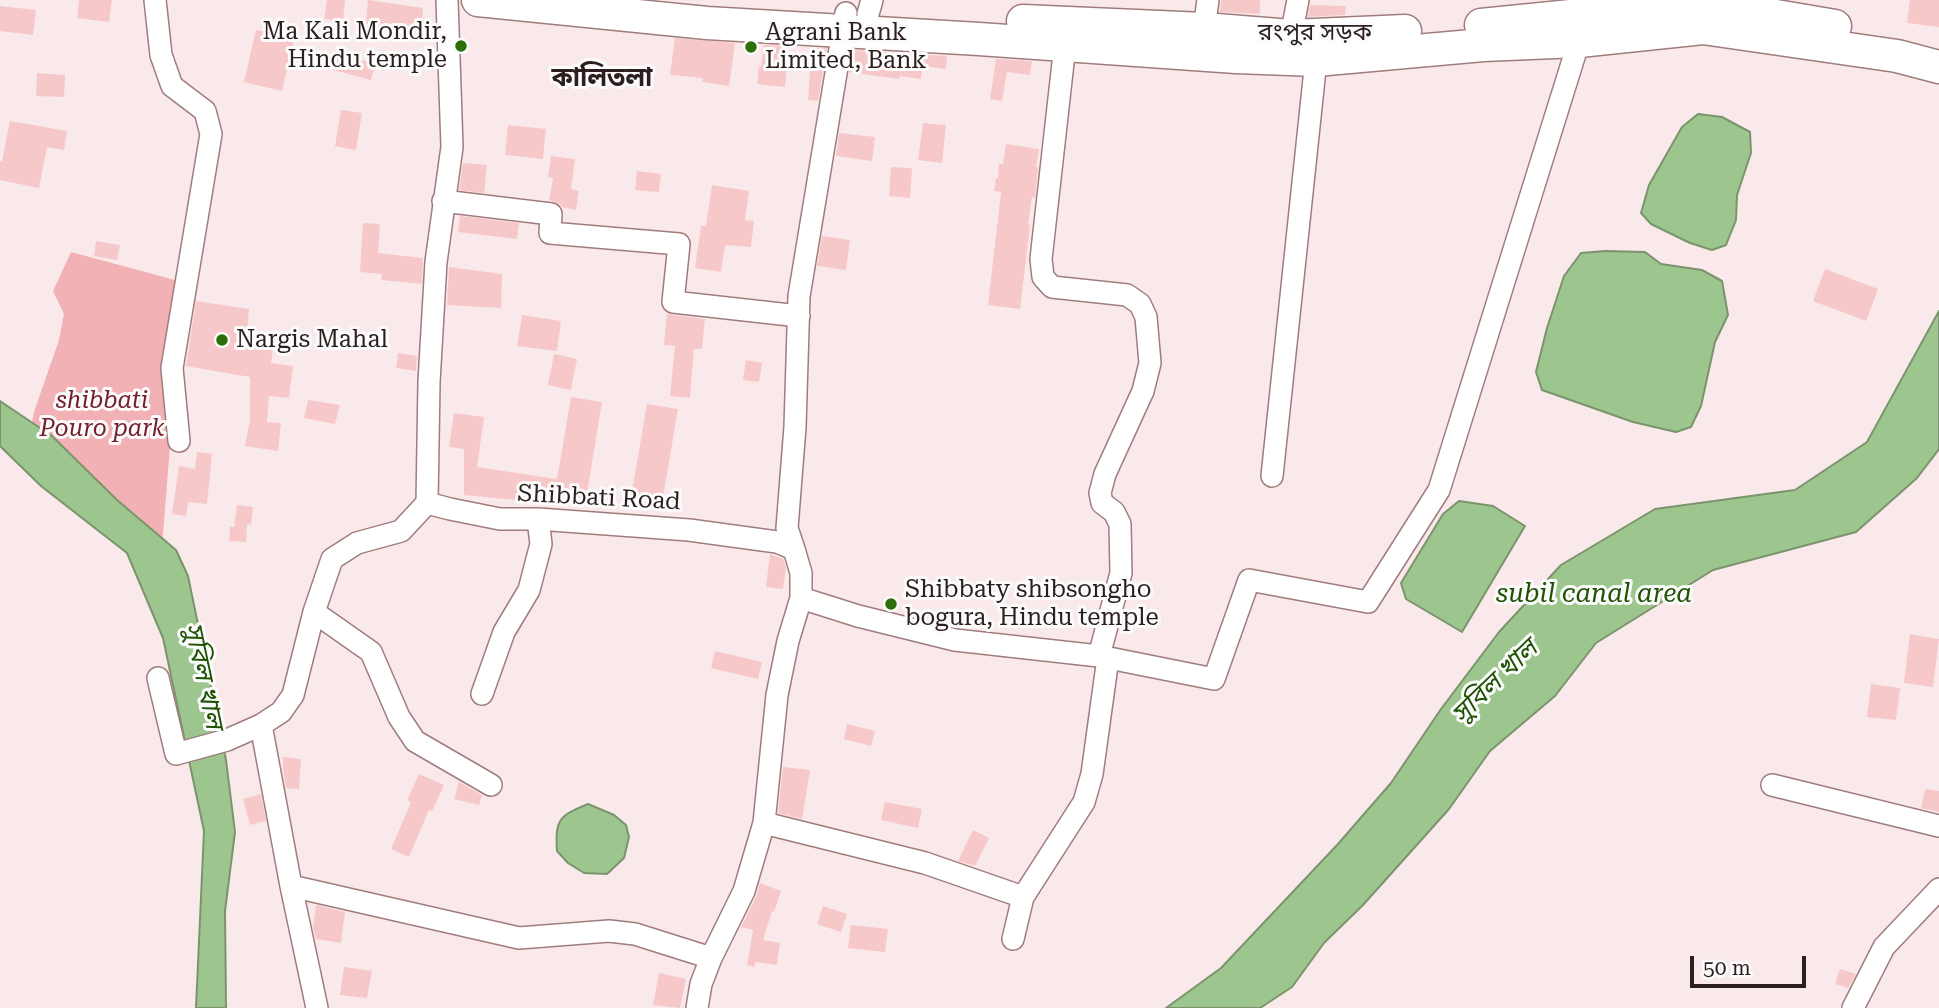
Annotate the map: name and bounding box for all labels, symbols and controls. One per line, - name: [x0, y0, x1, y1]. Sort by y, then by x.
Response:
- place label: Ma Kali Mondir, Hindu temple: [263, 18, 447, 74]
- place label: Agrani Bank Limited, Bank: [765, 19, 926, 75]
- street label: রংপুর সড়ক: [1258, 19, 1372, 47]
- marker: Ma Kali Mondir, Hindu temple: [453, 38, 469, 54]
- marker: Agrani Bank Limited, Bank: [743, 39, 759, 55]
- district label: কালিতলা: [552, 62, 652, 94]
- place label: Nargis Mahal: [236, 326, 388, 354]
- marker: Nargis Mahal: [214, 332, 230, 348]
- park label: shibbati Pouro park: [39, 387, 165, 443]
- street label: Shibbati Road: [517, 479, 681, 517]
- place label: Shibbaty shibsongho bogura, Hindu temple: [905, 576, 1159, 632]
- water label: subil canal area: [1496, 578, 1692, 610]
- marker: Shibbaty shibsongho bogura, Hindu temple: [883, 596, 899, 612]
- water label: সুবিল খাল: [177, 620, 229, 732]
- water label: সুবিল খাল: [1446, 634, 1544, 730]
- scale bar: [1694, 942, 1810, 986]
- text: 50 m: [1703, 956, 1751, 980]

